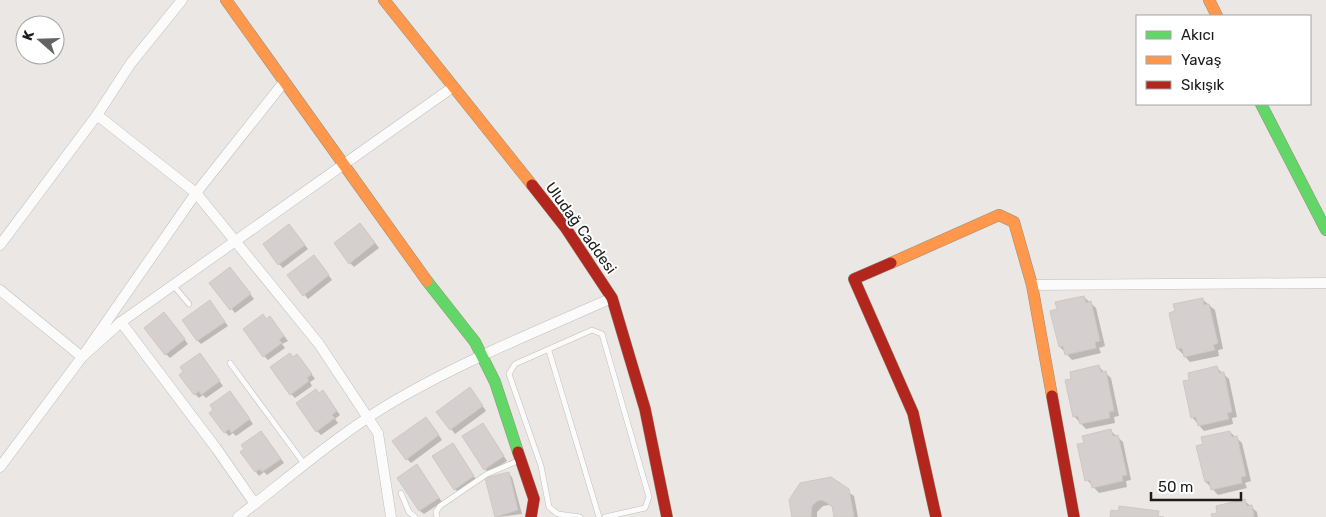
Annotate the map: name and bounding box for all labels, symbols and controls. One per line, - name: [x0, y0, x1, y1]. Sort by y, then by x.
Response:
- north arrow: [15, 15, 65, 65]
- legend: [1136, 15, 1311, 105]
- text: Akıcı: [1181, 26, 1214, 44]
- text: K: [19, 28, 38, 43]
- text: Yavaş: [1181, 51, 1222, 69]
- text: Sıkışık: [1181, 76, 1225, 94]
- street label: Uludağ Caddesi: [542, 179, 620, 277]
- scale bar: [1151, 470, 1241, 502]
- text: 50 m: [1158, 478, 1193, 496]

